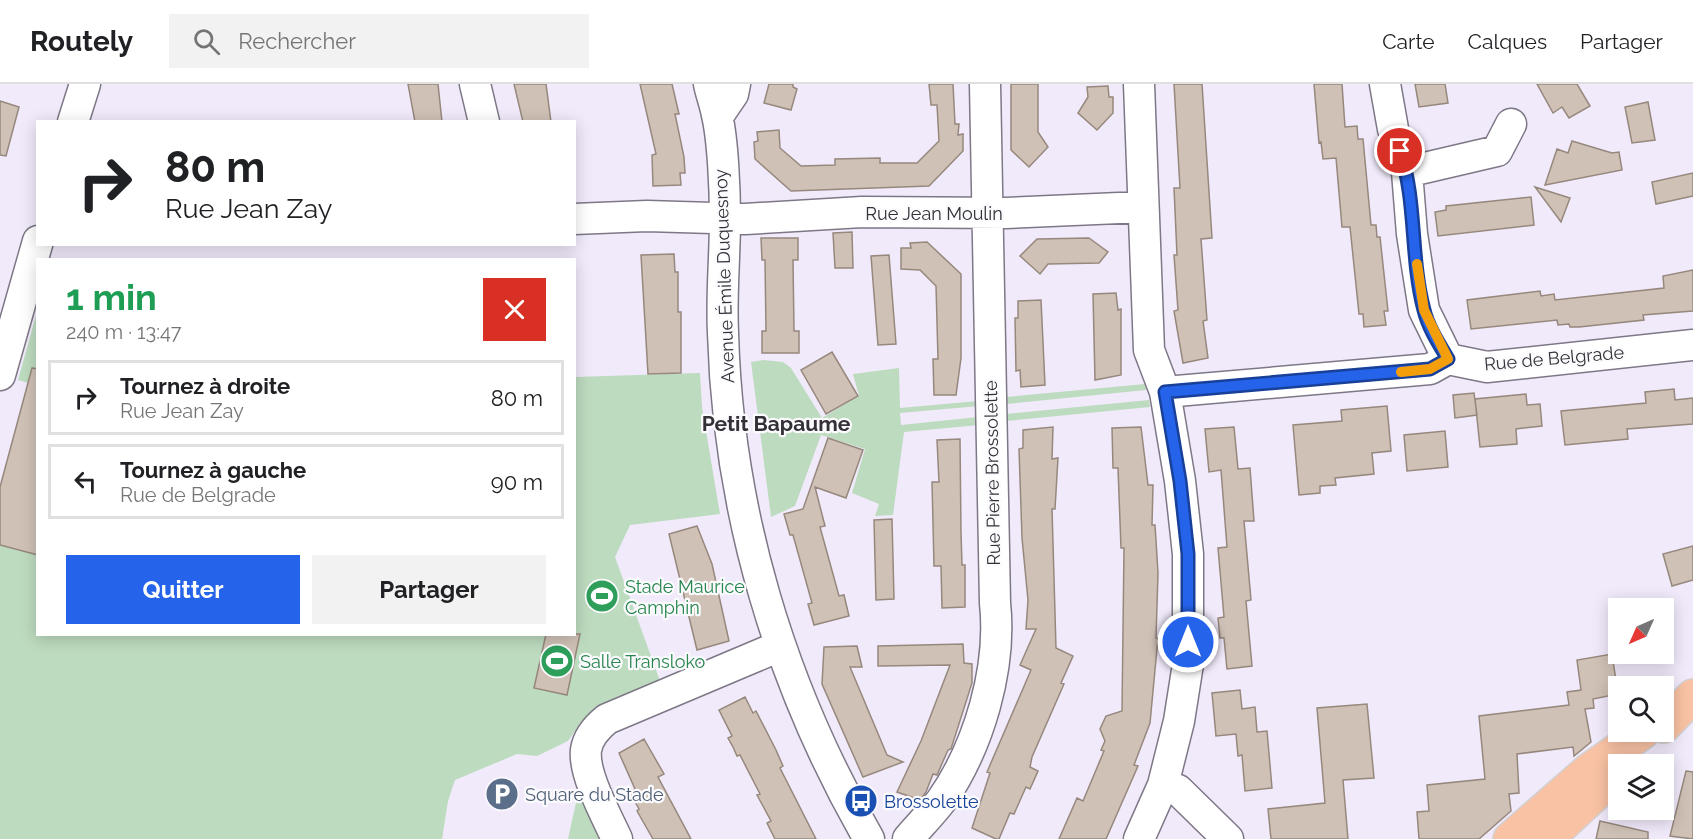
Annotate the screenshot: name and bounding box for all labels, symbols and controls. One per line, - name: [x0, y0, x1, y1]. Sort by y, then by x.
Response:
- search box: [169, 14, 589, 68]
- text: Routely: [30, 25, 133, 58]
- icon: search: [190, 25, 223, 58]
- text: Rechercher: [238, 28, 356, 54]
- text: Carte: [1382, 29, 1435, 54]
- text: Calques: [1468, 29, 1547, 54]
- text: Partager: [1580, 29, 1663, 54]
- pin: [1374, 125, 1425, 176]
- icon: arrive: [1383, 134, 1416, 167]
- text: 80 m: [165, 143, 265, 192]
- icon: right: [66, 144, 144, 222]
- street label: Avenue Émile Duquesnoy: [709, 168, 738, 384]
- text: Rue Jean Zay: [165, 193, 332, 224]
- street label: Rue Jean Moulin: [865, 203, 1003, 224]
- text: 1 min: [66, 276, 157, 318]
- button: close: [483, 278, 546, 341]
- text: 240 m · 13:47: [66, 320, 182, 344]
- street label: Rue de Belgrade: [1483, 341, 1625, 375]
- text: Tournez à droite: [120, 373, 290, 399]
- street label: Rue Pierre Brossolette: [980, 380, 1004, 566]
- icon: right: [69, 381, 102, 414]
- text: 80 m: [491, 385, 543, 411]
- text: Rue Jean Zay: [120, 399, 244, 423]
- district label: Petit Bapaume: [702, 411, 851, 436]
- text: Tournez à gauche: [120, 457, 306, 483]
- icon: left: [69, 465, 102, 498]
- text: 90 m: [491, 469, 543, 495]
- text: Rue de Belgrade: [120, 483, 276, 507]
- button: Quitter: [66, 555, 300, 624]
- button: Partager: [312, 555, 546, 624]
- place label: Stade Maurice Camphin: [625, 576, 745, 618]
- sports icon: Stade Maurice Camphin: [584, 578, 620, 614]
- north arrow: [1608, 598, 1674, 664]
- map controls: [1608, 598, 1674, 820]
- position arrow: [1156, 610, 1220, 674]
- sports icon: Salle Transloko: [539, 643, 575, 679]
- place label: Salle Transloko: [580, 651, 705, 672]
- button: search: [1608, 676, 1674, 742]
- button: layers: [1608, 754, 1674, 820]
- parking icon: Square du Stade: [484, 776, 520, 812]
- bus stop icon: Brossolette: [843, 783, 879, 819]
- place label: Square du Stade: [525, 784, 664, 805]
- place label: Brossolette: [884, 791, 979, 812]

